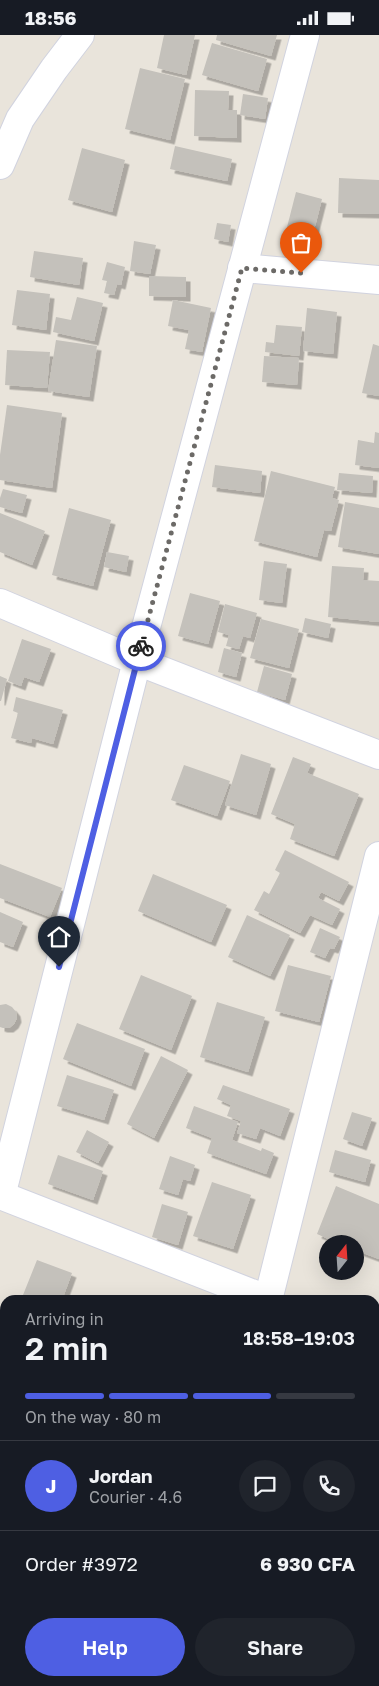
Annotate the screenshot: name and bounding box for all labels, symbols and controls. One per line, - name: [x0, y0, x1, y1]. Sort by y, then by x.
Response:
- text: 18:56: [25, 6, 77, 29]
- pin: [280, 222, 322, 273]
- icon: bag: [287, 229, 315, 257]
- courier: [116, 621, 166, 671]
- icon: bike: [127, 632, 155, 660]
- pin: [38, 916, 80, 967]
- icon: home: [45, 923, 73, 951]
- north arrow: [319, 1235, 364, 1280]
- map controls: [319, 1235, 364, 1280]
- text: Arriving in: [25, 1309, 104, 1329]
- text: 18:58–19:03: [243, 1326, 355, 1349]
- text: 2 min: [25, 1329, 108, 1367]
- text: On the way · 80 m: [25, 1407, 161, 1427]
- button: chat: [239, 1460, 291, 1512]
- button: phone: [303, 1460, 355, 1512]
- text: Jordan: [89, 1464, 153, 1487]
- text: J: [46, 1474, 56, 1497]
- text: Courier · 4.6: [89, 1487, 182, 1507]
- text: Order #3972: [25, 1552, 138, 1575]
- text: 6 930 CFA: [260, 1552, 355, 1575]
- button: Help: [25, 1618, 185, 1676]
- button: Share: [195, 1618, 355, 1676]

